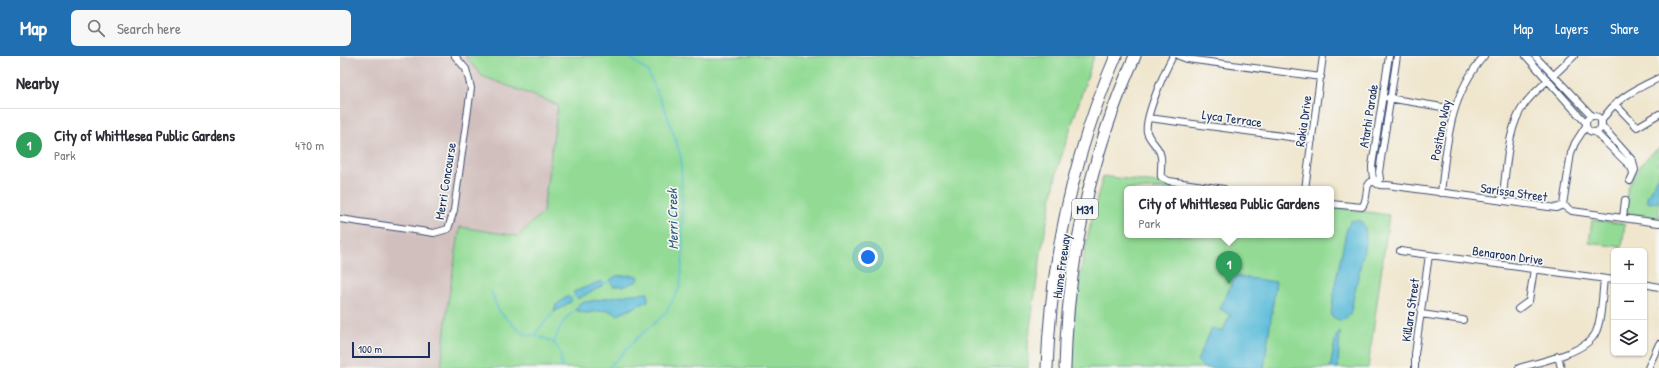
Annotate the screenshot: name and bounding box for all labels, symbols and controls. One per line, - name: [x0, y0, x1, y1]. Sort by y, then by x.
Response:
- search box: [71, 10, 351, 46]
- text: Map: [20, 15, 47, 41]
- icon: search: [85, 17, 107, 39]
- text: Search here: [117, 18, 181, 39]
- text: Map: [1513, 19, 1533, 38]
- text: Layers: [1555, 19, 1588, 38]
- text: Share: [1610, 19, 1639, 38]
- text: Nearby: [16, 71, 59, 94]
- street label: Atarhi Parade: [1354, 83, 1382, 149]
- street label: Rakia Drive: [1290, 94, 1316, 148]
- street label: Positano Way: [1425, 98, 1455, 162]
- street label: Lyca Terrace: [1201, 105, 1263, 131]
- text: City of Whittlesea Public Gardens: [54, 125, 235, 146]
- text: 1: [27, 136, 31, 154]
- text: 470 m: [295, 136, 324, 154]
- street label: Merri Concourse: [430, 141, 460, 221]
- text: Park: [54, 146, 76, 164]
- street label: Sarissa Street: [1479, 178, 1549, 206]
- popup: [1124, 186, 1334, 238]
- water label: Merri Creek: [662, 187, 682, 250]
- text: City of Whittlesea Public Gardens: [1139, 193, 1319, 214]
- road number: M31: [1072, 199, 1098, 219]
- text: Park: [1139, 214, 1160, 232]
- street label: Hume Freeway: [1048, 232, 1075, 300]
- street label: Benaroon Drive: [1471, 241, 1545, 269]
- your location: [858, 247, 878, 267]
- map controls: [1611, 248, 1647, 356]
- button: +: [1611, 248, 1647, 284]
- pin: 1: [1216, 251, 1242, 284]
- street label: Killara Street: [1397, 277, 1423, 343]
- button: −: [1611, 284, 1647, 320]
- button: layers: [1611, 320, 1647, 356]
- scale bar: [352, 340, 430, 359]
- text: 100 m: [358, 342, 382, 356]

